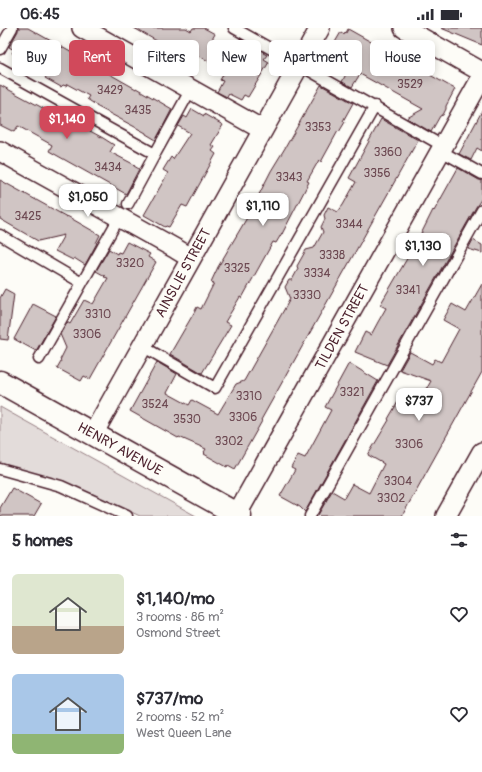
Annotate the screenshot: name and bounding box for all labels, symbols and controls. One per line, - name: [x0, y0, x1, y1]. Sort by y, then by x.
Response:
- text: 06:45: [20, 5, 60, 24]
- chip: Buy: [12, 40, 61, 76]
- chip: Rent: [69, 40, 125, 76]
- chip: Filters: [133, 40, 199, 76]
- chip: New: [207, 40, 261, 76]
- chip: Apartment: [269, 40, 362, 76]
- chip: House: [370, 40, 435, 76]
- house number: 3529: [397, 77, 423, 92]
- house number: 3429: [97, 83, 123, 98]
- house number: 3435: [125, 103, 151, 118]
- pin: $1,140: [34, 106, 100, 140]
- text: $1,140: [49, 111, 85, 127]
- house number: 3353: [305, 120, 332, 135]
- house number: 3360: [374, 145, 402, 160]
- house number: 3434: [94, 160, 122, 175]
- house number: 3356: [364, 166, 390, 181]
- house number: 3343: [275, 170, 303, 185]
- pin: $1,050: [55, 184, 121, 218]
- text: $1,050: [68, 189, 108, 205]
- pin: $1,110: [230, 193, 296, 227]
- text: $1,110: [246, 198, 280, 214]
- house number: 3425: [15, 209, 41, 224]
- house number: 3344: [335, 217, 363, 232]
- street label: AINSLIE STREET: [152, 225, 215, 321]
- pin: $1,130: [390, 233, 456, 267]
- text: $1,130: [405, 238, 441, 254]
- house number: 3338: [319, 248, 345, 263]
- house number: 3320: [116, 256, 144, 271]
- house number: 3325: [224, 261, 250, 276]
- house number: 3334: [303, 266, 331, 281]
- street label: TILDEN STREET: [312, 281, 373, 373]
- house number: 3341: [395, 283, 421, 298]
- house number: 3330: [293, 288, 321, 303]
- house number: 3310: [85, 307, 111, 322]
- house number: 3306: [73, 327, 101, 342]
- house number: 3321: [340, 385, 364, 400]
- pin: $737: [395, 388, 443, 422]
- house number: 3310: [236, 389, 262, 404]
- text: $737: [405, 393, 433, 409]
- house number: 3524: [142, 397, 168, 412]
- house number: 3306: [229, 410, 257, 425]
- house number: 3530: [173, 412, 201, 427]
- street label: HENRY AVENUE: [75, 419, 165, 479]
- house number: 3302: [215, 434, 243, 449]
- house number: 3306: [395, 437, 423, 452]
- house number: 3304: [384, 474, 412, 489]
- house number: 3302: [377, 491, 405, 506]
- icon: filters: [448, 529, 470, 551]
- text: 5 homes: [12, 530, 73, 551]
- text: $1,140/mo: [136, 588, 215, 609]
- icon: home: [44, 590, 92, 638]
- icon: heart: [448, 603, 470, 625]
- text: 3 rooms · 86 m²: [136, 609, 224, 625]
- text: Osmond Street: [136, 625, 220, 641]
- text: $737/mo: [136, 688, 203, 709]
- icon: home: [44, 690, 92, 738]
- icon: heart: [448, 703, 470, 725]
- text: 2 rooms · 52 m²: [136, 709, 224, 725]
- text: West Queen Lane: [136, 725, 231, 741]

